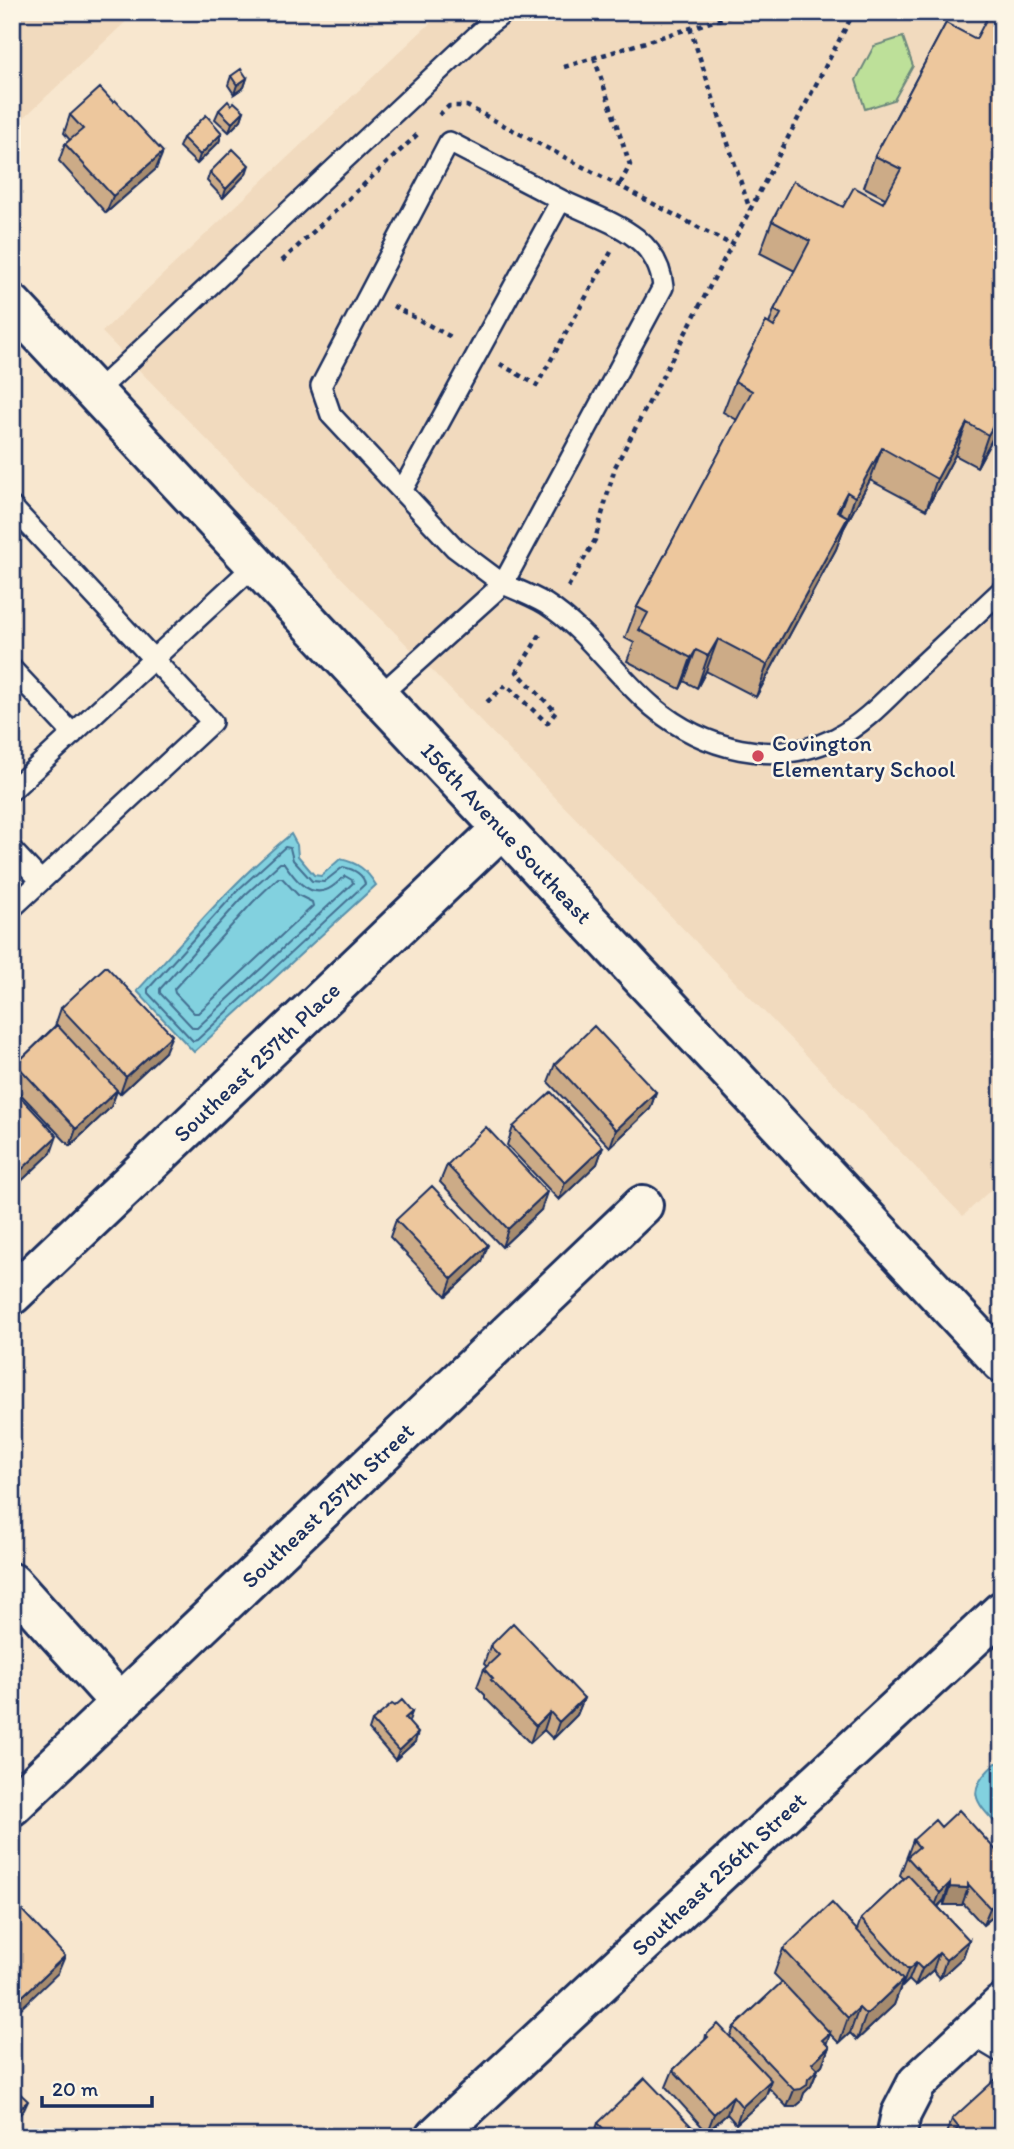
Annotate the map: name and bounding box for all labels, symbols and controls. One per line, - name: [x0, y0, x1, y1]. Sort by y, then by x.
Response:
- place label: Covington Elementary School: [772, 729, 956, 783]
- street label: 156th Avenue Southeast: [415, 736, 598, 930]
- marker: Covington Elementary School: [750, 748, 766, 764]
- street label: Southeast 257th Place: [168, 976, 346, 1148]
- street label: Southeast 257th Street: [236, 1416, 420, 1594]
- street label: Southeast 256th Street: [626, 1786, 812, 1962]
- scale bar: [42, 2065, 152, 2109]
- text: 20 m: [52, 2076, 99, 2101]

